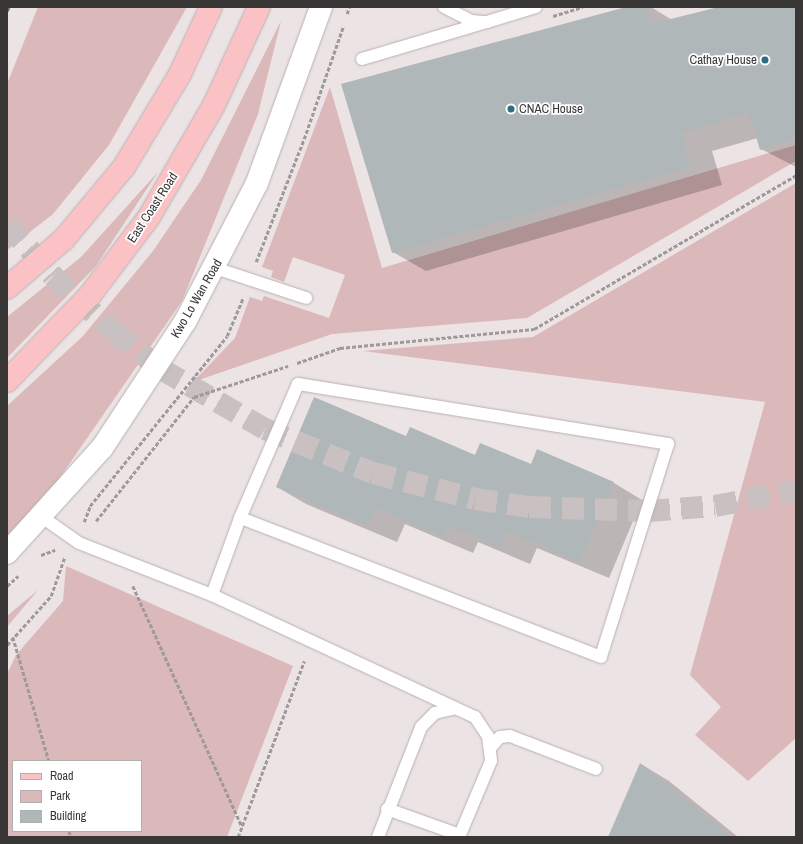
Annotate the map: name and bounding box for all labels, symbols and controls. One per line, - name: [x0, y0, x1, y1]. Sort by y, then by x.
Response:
- place label: Cathay House: [689, 52, 757, 68]
- marker: Cathay House: [760, 55, 770, 65]
- place label: CNAC House: [519, 101, 583, 117]
- marker: CNAC House: [506, 104, 516, 114]
- street label: East Coast Road: [125, 170, 181, 246]
- street label: Kwo Lo Wan Road: [168, 257, 226, 341]
- legend: [12, 760, 142, 832]
- text: Road: [50, 768, 74, 784]
- text: Park: [50, 788, 70, 804]
- text: Building: [50, 808, 86, 824]

